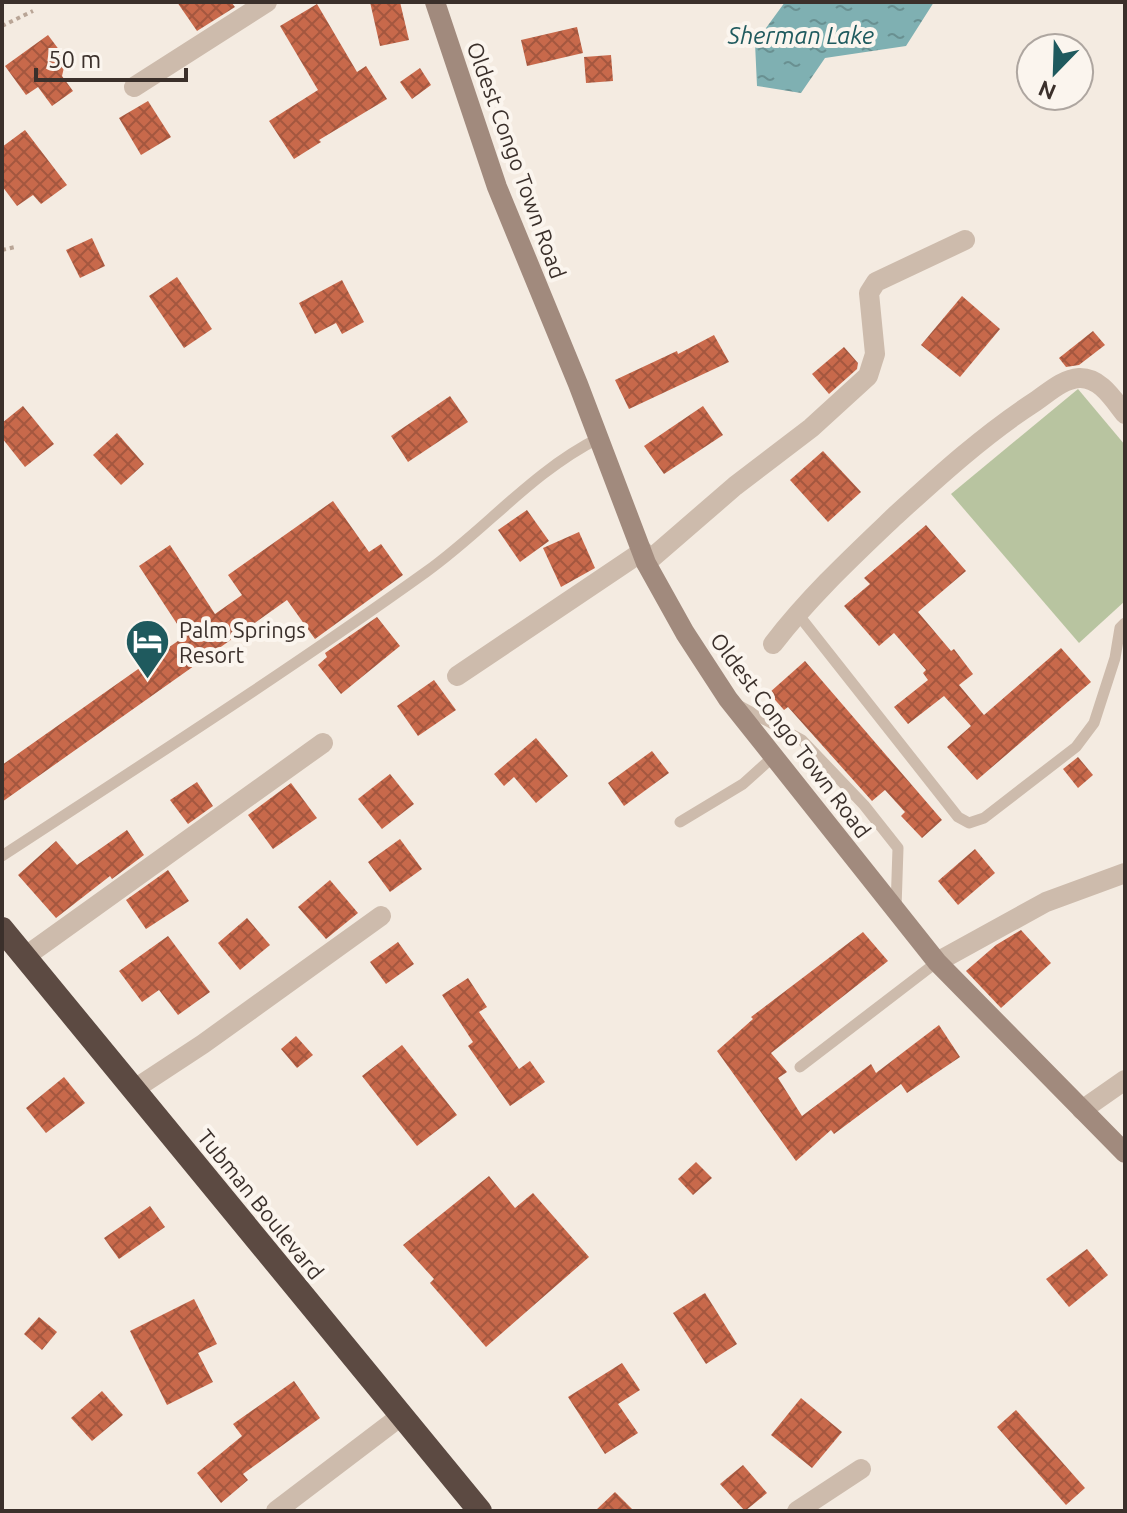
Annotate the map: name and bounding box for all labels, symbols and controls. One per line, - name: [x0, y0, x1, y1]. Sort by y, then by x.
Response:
- water label: Sherman Lake: [727, 22, 874, 49]
- scale bar: [36, 32, 186, 82]
- north arrow: [1015, 32, 1095, 112]
- street label: Oldest Congo Town Road: [463, 38, 571, 282]
- text: 50 m: [48, 46, 101, 73]
- text: N: [1035, 76, 1059, 106]
- place label: Palm Springs Resort: [179, 617, 306, 667]
- hotel icon: Palm Springs Resort: [124, 618, 172, 681]
- street label: Oldest Congo Town Road: [706, 628, 876, 842]
- street label: Tubman Boulevard: [193, 1124, 329, 1284]

